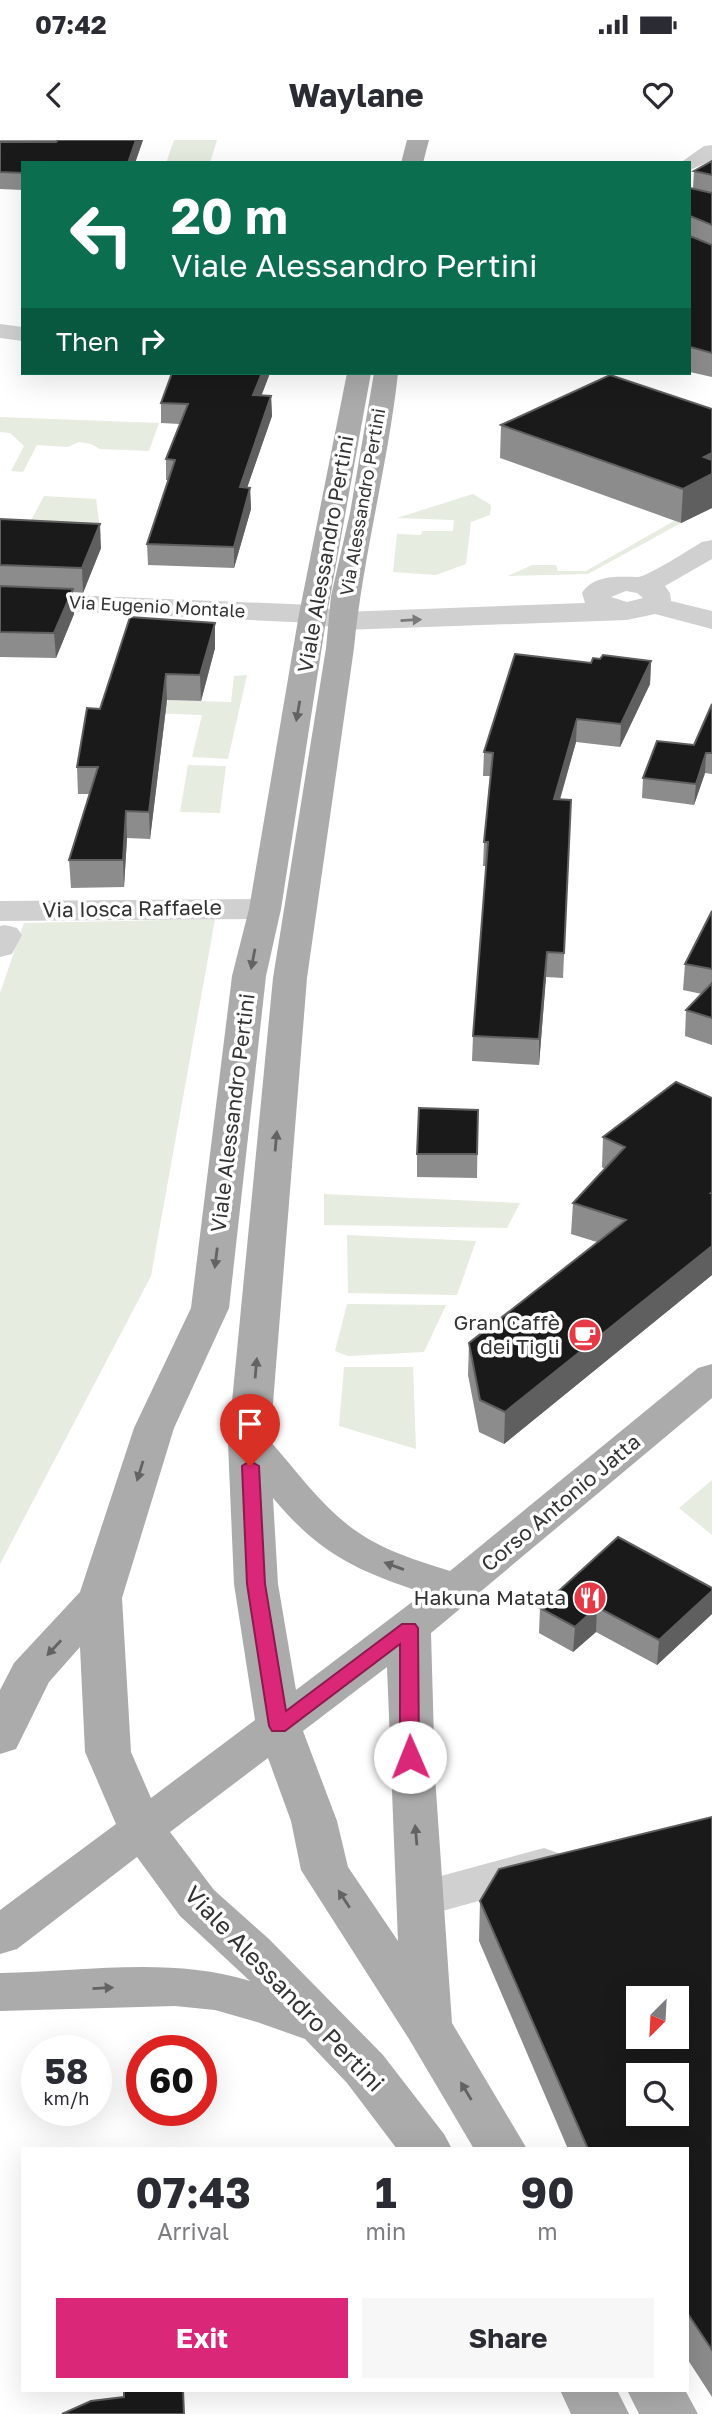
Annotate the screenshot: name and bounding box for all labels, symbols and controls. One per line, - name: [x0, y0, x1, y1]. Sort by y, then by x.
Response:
- text: 07:42: [35, 9, 107, 40]
- icon: back: [35, 76, 73, 114]
- text: Waylane: [288, 76, 424, 114]
- icon: heart: [639, 76, 677, 114]
- text: 20 m: [171, 186, 288, 245]
- icon: left: [56, 189, 147, 280]
- text: Viale Alessandro Pertini: [171, 246, 538, 284]
- icon: right: [133, 322, 171, 360]
- text: Then: [56, 326, 119, 357]
- street label: Via Alessandro Pertini: [335, 406, 389, 597]
- street label: Viale Alessandro Pertini: [291, 433, 359, 675]
- street label: Via Eugenio Montale: [68, 590, 246, 622]
- one-way arrow: [400, 614, 422, 625]
- one-way arrow: [292, 701, 303, 723]
- street label: Via Iosca Raffaele: [42, 893, 222, 923]
- one-way arrow: [247, 948, 258, 970]
- street label: Viale Alessandro Pertini: [204, 992, 260, 1234]
- one-way arrow: [271, 1130, 282, 1152]
- one-way arrow: [210, 1247, 221, 1269]
- place label: Gran Caffè dei Tigli: [454, 1309, 560, 1359]
- cafe icon: Gran Caffè dei Tigli: [566, 1316, 604, 1354]
- one-way arrow: [251, 1357, 262, 1379]
- pin: [220, 1394, 280, 1466]
- icon: arrive: [231, 1405, 269, 1443]
- street label: Corso Antonio Jatta: [475, 1428, 645, 1576]
- one-way arrow: [135, 1460, 145, 1481]
- one-way arrow: [383, 1560, 404, 1571]
- restaurant icon: Hakuna Matata: [571, 1579, 609, 1617]
- place label: Hakuna Matata: [414, 1584, 566, 1610]
- one-way arrow: [46, 1639, 62, 1656]
- position arrow: [373, 1720, 447, 1794]
- one-way arrow: [410, 1824, 421, 1846]
- street label: Viale Alessandro Pertini: [179, 1879, 391, 2097]
- one-way arrow: [337, 1889, 350, 1908]
- one-way arrow: [92, 1982, 114, 1993]
- north arrow: [626, 1986, 690, 2049]
- map controls: [626, 1986, 689, 2126]
- speed limit sign: 60: [126, 2035, 217, 2126]
- text: 58: [45, 2050, 88, 2092]
- button: search: [626, 2063, 689, 2126]
- one-way arrow: [460, 2081, 472, 2100]
- text: km/h: [44, 2087, 89, 2109]
- text: 07:43: [135, 2167, 251, 2217]
- text: 1: [375, 2167, 397, 2217]
- text: 90: [521, 2167, 575, 2217]
- text: Arrival: [157, 2217, 229, 2245]
- text: min: [365, 2217, 406, 2245]
- text: m: [537, 2217, 558, 2245]
- button: Exit: [56, 2298, 348, 2378]
- button: Share: [362, 2298, 654, 2378]

